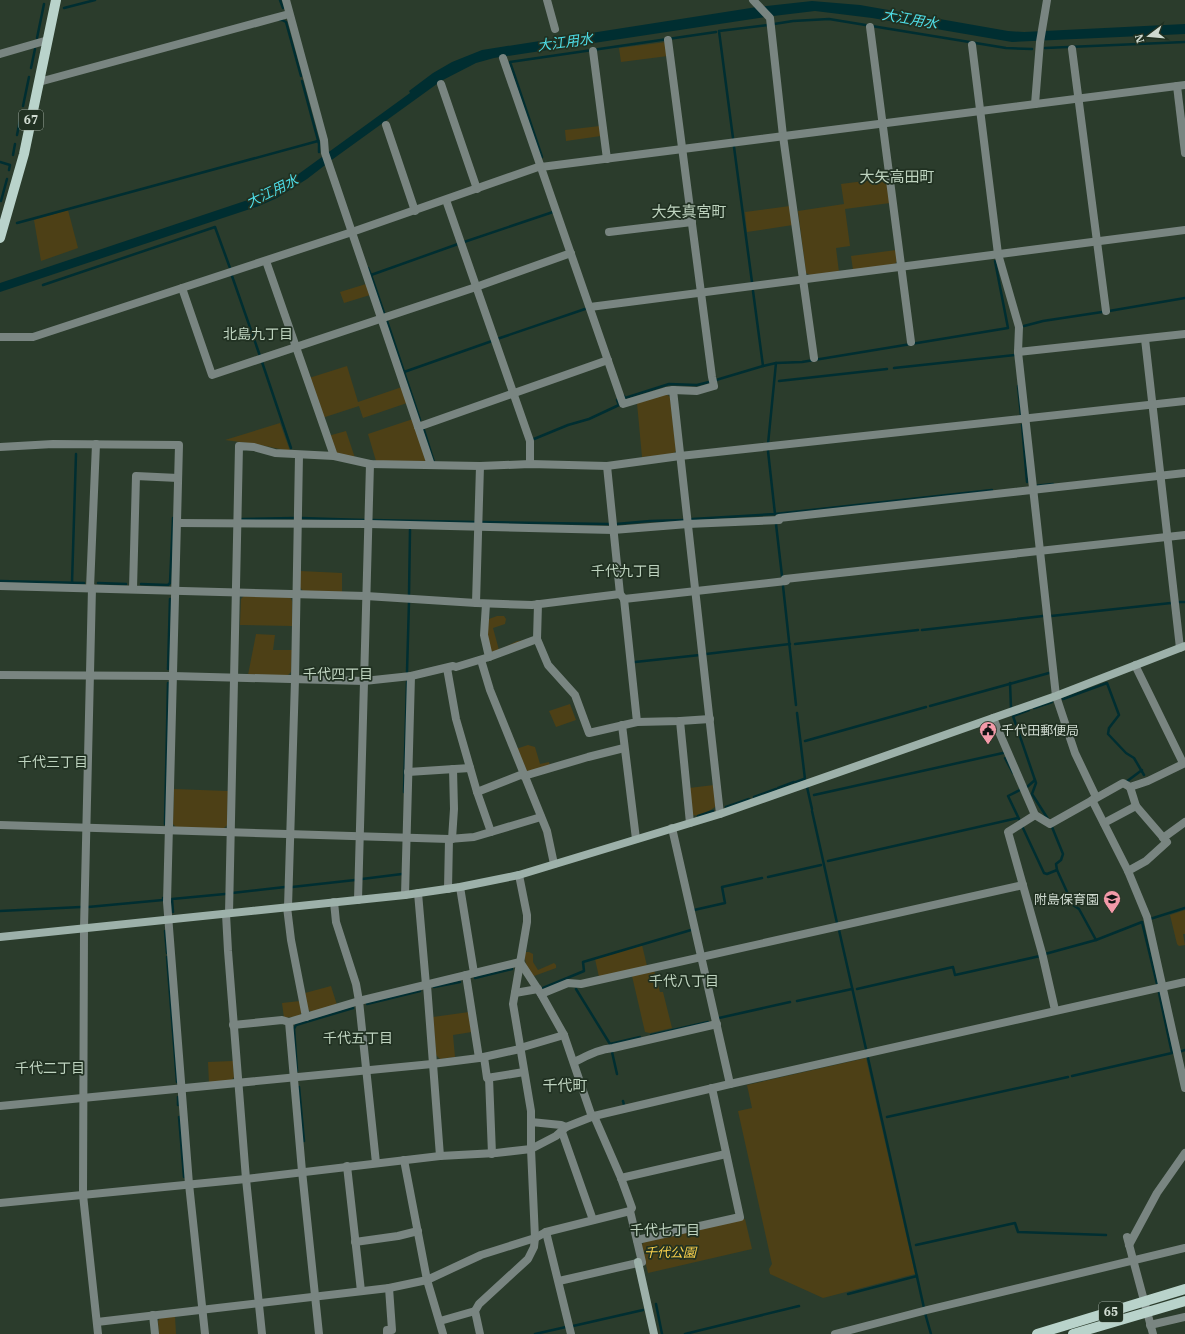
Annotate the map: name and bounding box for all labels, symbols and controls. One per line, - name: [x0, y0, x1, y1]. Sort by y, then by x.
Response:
- water label: 大江用水: [881, 5, 941, 33]
- north arrow: [1129, 16, 1169, 56]
- water label: 大江用水: [536, 29, 596, 55]
- text: N: [1131, 32, 1147, 45]
- road number: 67: [19, 110, 43, 130]
- district label: 大矢高田町: [859, 167, 935, 186]
- water label: 大江用水: [243, 170, 303, 211]
- district label: 大矢真宮町: [651, 202, 727, 221]
- district label: 北島九丁目: [223, 325, 293, 343]
- district label: 千代九丁目: [591, 562, 661, 580]
- district label: 千代四丁目: [303, 665, 373, 683]
- public building icon: 千代田郵便局: [978, 720, 998, 745]
- place label: 千代田郵便局: [1001, 722, 1079, 739]
- district label: 千代三丁目: [18, 753, 88, 771]
- school or university icon: 附島保育園: [1102, 889, 1122, 914]
- place label: 附島保育園: [1034, 891, 1099, 908]
- district label: 千代八丁目: [649, 972, 719, 990]
- district label: 千代五丁目: [323, 1029, 393, 1047]
- district label: 千代二丁目: [15, 1059, 85, 1077]
- district label: 千代町: [542, 1076, 588, 1095]
- district label: 千代七丁目: [630, 1221, 700, 1239]
- park label: 千代公園: [644, 1244, 698, 1261]
- road number: 65: [1099, 1302, 1123, 1322]

